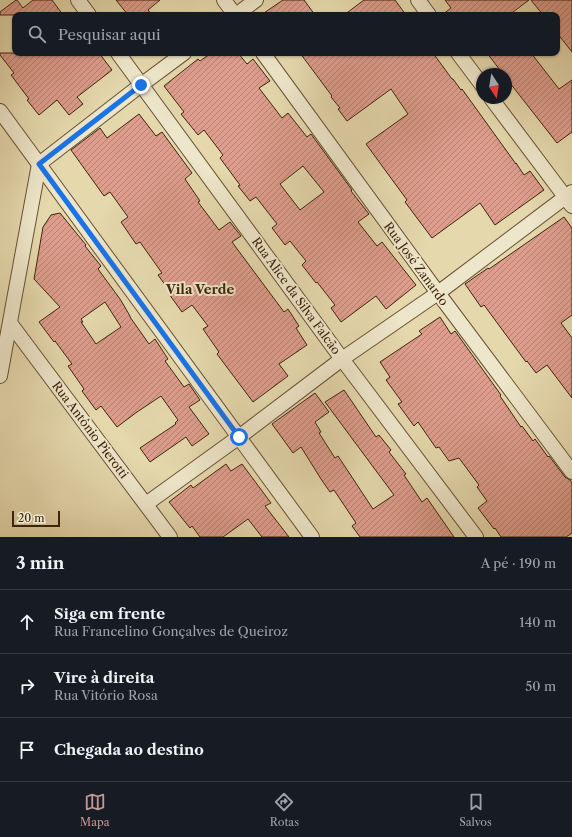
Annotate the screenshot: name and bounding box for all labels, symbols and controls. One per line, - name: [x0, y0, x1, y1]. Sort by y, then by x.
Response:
- search box: [12, 12, 560, 56]
- icon: search: [26, 23, 48, 45]
- text: Pesquisar aqui: [58, 25, 161, 44]
- north arrow: [476, 68, 512, 104]
- route end: [132, 76, 150, 94]
- street label: Rua José Zanardo: [381, 219, 452, 309]
- street label: Rua Alice da Silva Falcão: [249, 234, 344, 357]
- district label: Vila Verde: [165, 281, 234, 297]
- street label: Rua Antônio Pierotti: [49, 378, 132, 481]
- route start: [230, 428, 248, 446]
- scale bar: [12, 509, 60, 528]
- text: 20 m: [18, 511, 44, 525]
- text: 3 min: [16, 553, 65, 573]
- text: A pé · 190 m: [481, 555, 556, 571]
- text: Siga em frente: [54, 604, 165, 623]
- icon: ahead: [16, 611, 38, 633]
- text: 140 m: [519, 614, 556, 630]
- text: Rua Francelino Gonçalves de Queiroz: [54, 623, 288, 639]
- text: Vire à direita: [54, 668, 154, 687]
- icon: right: [16, 675, 38, 697]
- text: 50 m: [525, 678, 556, 694]
- text: Rua Vitório Rosa: [54, 687, 158, 703]
- icon: arrive: [16, 739, 38, 761]
- text: Chegada ao destino: [54, 740, 204, 759]
- tab: Mapa: [80, 791, 110, 829]
- tab: Rotas: [270, 791, 299, 829]
- tab: Salvos: [459, 791, 492, 829]

